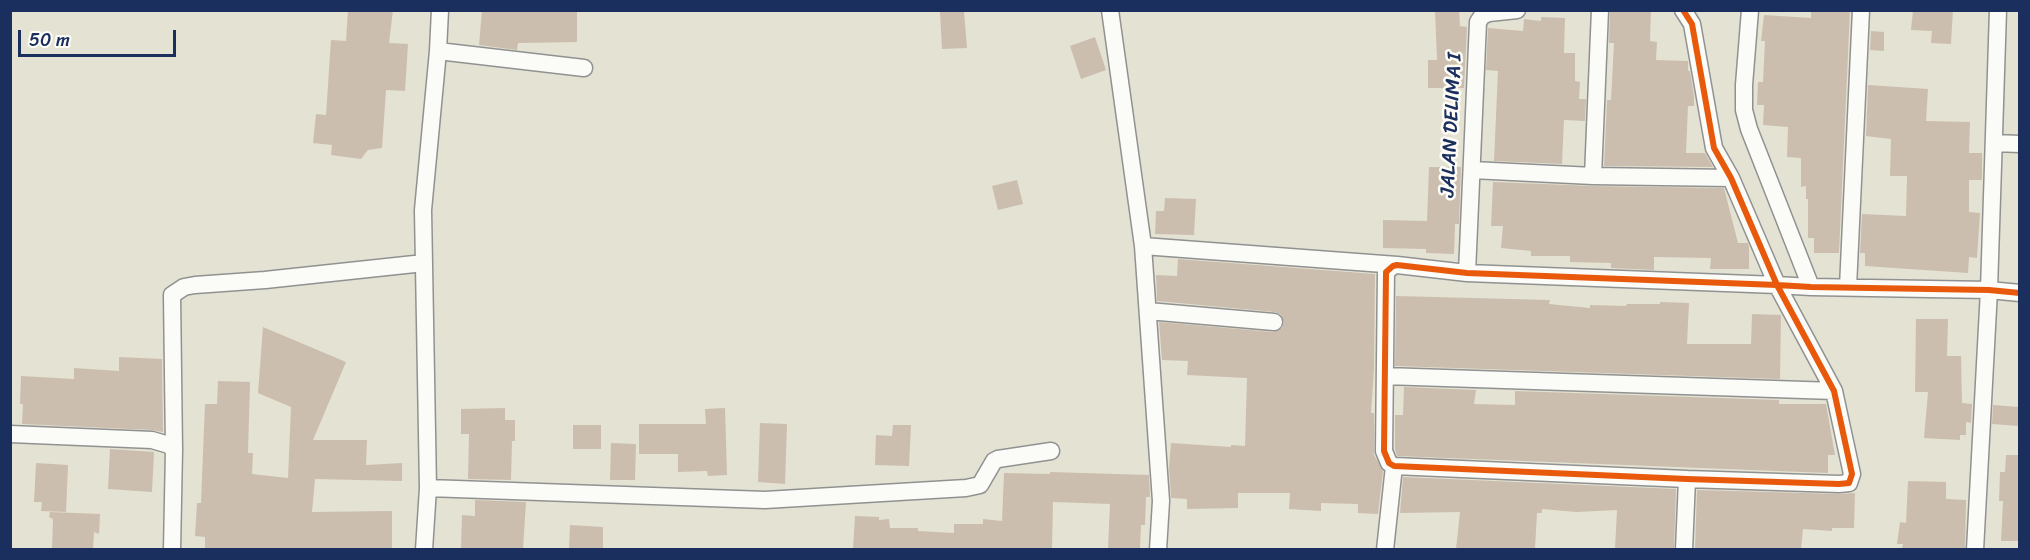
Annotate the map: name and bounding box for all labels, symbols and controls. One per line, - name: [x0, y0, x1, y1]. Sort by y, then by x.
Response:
- scale bar: [21, 18, 178, 56]
- text: 50 m: [29, 24, 70, 56]
- street label: JALAN DELIMA I: [1436, 52, 1468, 198]

